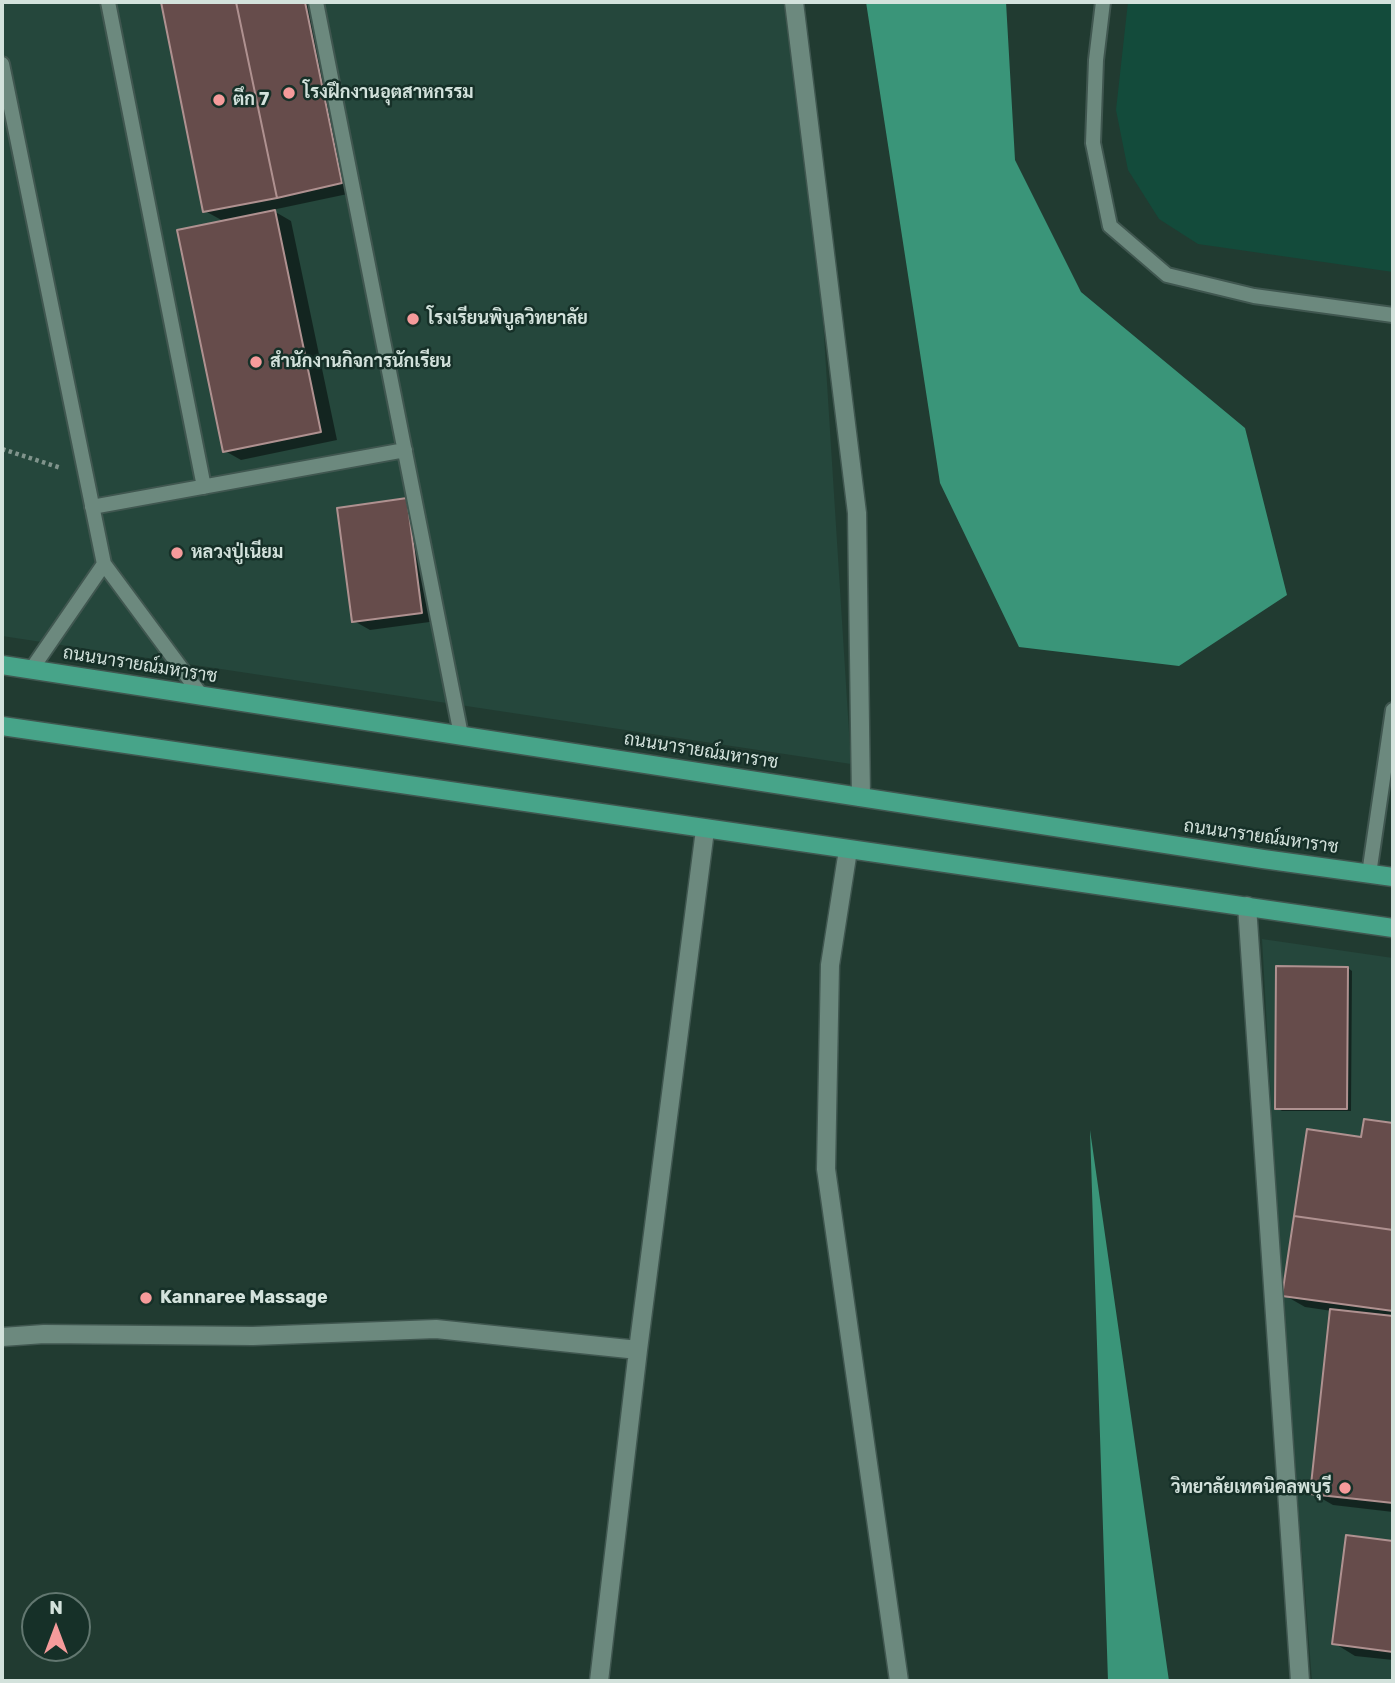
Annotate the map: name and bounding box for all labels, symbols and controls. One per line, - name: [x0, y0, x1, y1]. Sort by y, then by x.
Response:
- place label: โรงฝึกงานอุตสาหกรรม: [303, 82, 474, 104]
- marker: โรงฝึกงานอุตสาหกรรม: [281, 85, 297, 101]
- place label: ตึก 7: [233, 89, 269, 111]
- marker: ตึก 7: [211, 92, 227, 108]
- place label: โรงเรียนพิบูลวิทยาลัย: [427, 308, 588, 330]
- marker: โรงเรียนพิบูลวิทยาลัย: [405, 311, 421, 327]
- place label: สำนักงานกิจการนักเรียน: [270, 351, 451, 373]
- marker: สำนักงานกิจการนักเรียน: [248, 354, 264, 370]
- place label: หลวงปู่เนียม: [191, 542, 283, 564]
- marker: หลวงปู่เนียม: [169, 545, 185, 561]
- street label: ถนนนารายณ์มหาราช: [61, 642, 219, 688]
- street label: ถนนนารายณ์มหาราช: [622, 728, 780, 774]
- street label: ถนนนารายณ์มหาราช: [1182, 815, 1340, 859]
- place label: Kannaree Massage: [160, 1287, 328, 1309]
- marker: Kannaree Massage: [138, 1290, 154, 1306]
- place label: วิทยาลัยเทคนิคลพบุรี: [1171, 1477, 1331, 1499]
- marker: วิทยาลัยเทคนิคลพบุรี: [1337, 1480, 1353, 1496]
- north arrow: [21, 1592, 91, 1662]
- text: N: [49, 1596, 63, 1619]

